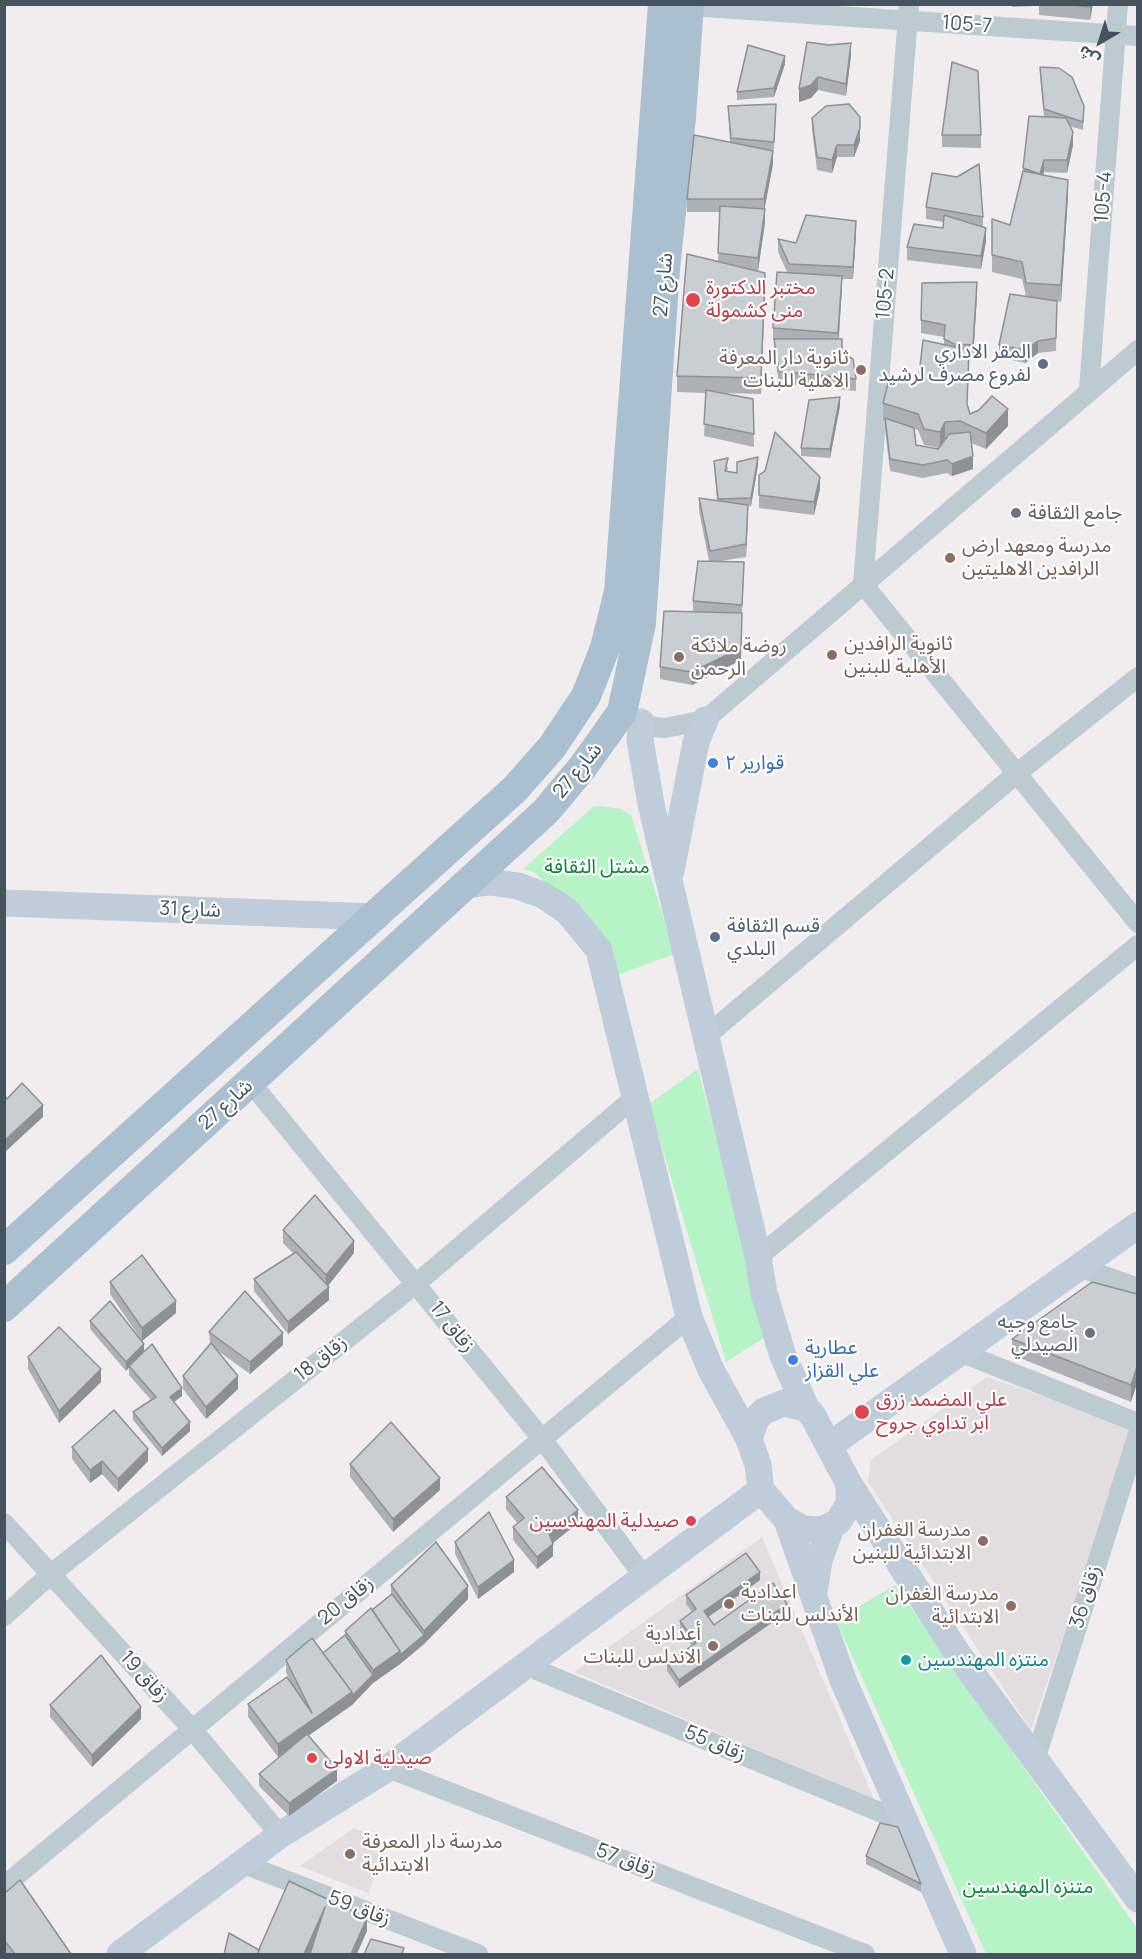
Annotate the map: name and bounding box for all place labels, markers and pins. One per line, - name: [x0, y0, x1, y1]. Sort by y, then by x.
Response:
- place label: مختبر الدكتورة منى كشمولة: [706, 276, 816, 323]
- marker: مختبر الدكتورة منى كشمولة: [684, 291, 702, 309]
- place label: المقر الاداري لفروع مصرف لرشيد: [878, 340, 1031, 387]
- place label: ثانوية دار المعرفة الاهلية للبنات: [719, 346, 849, 393]
- marker: المقر الاداري لفروع مصرف لرشيد: [1036, 357, 1050, 371]
- marker: ثانوية دار المعرفة الاهلية للبنات: [854, 363, 868, 377]
- place label: جامع الثقافة: [1028, 501, 1123, 525]
- marker: جامع الثقافة: [1009, 506, 1023, 520]
- place label: مدرسة ومعهد ارض الرافدين الاهليتين: [962, 534, 1112, 581]
- marker: مدرسة ومعهد ارض الرافدين الاهليتين: [943, 551, 957, 565]
- place label: ثانوية الرافدين الأهلية للبنين: [844, 632, 953, 679]
- place label: روضة ملائكة الرحمن: [691, 634, 787, 681]
- marker: ثانوية الرافدين الأهلية للبنين: [825, 648, 839, 662]
- marker: روضة ملائكة الرحمن: [672, 650, 686, 664]
- place label: قوارير ٢: [725, 751, 784, 775]
- marker: قوارير ٢: [706, 756, 720, 770]
- place label: قسم الثقافة البلدي: [727, 914, 820, 961]
- marker: قسم الثقافة البلدي: [708, 930, 722, 944]
- place label: جامع وجيه الصيدلي: [997, 1310, 1078, 1357]
- marker: جامع وجيه الصيدلي: [1083, 1326, 1097, 1340]
- place label: عطارية علي القزاز: [805, 1336, 879, 1383]
- marker: عطارية علي القزاز: [786, 1353, 800, 1367]
- place label: علي المضمد زرق ابر تداوي جروح: [876, 1388, 1007, 1435]
- marker: علي المضمد زرق ابر تداوي جروح: [853, 1403, 871, 1421]
- place label: صيدلية المهندسين: [530, 1509, 679, 1533]
- marker: صيدلية المهندسين: [684, 1514, 698, 1528]
- place label: مدرسة الغفران الابتدائية للبنين: [853, 1518, 971, 1565]
- marker: مدرسة الغفران الابتدائية للبنين: [976, 1534, 990, 1548]
- place label: اعدادية الأندلس للبنات: [741, 1580, 859, 1627]
- place label: مدرسة الغفران الابتدائية: [886, 1582, 999, 1629]
- marker: اعدادية الأندلس للبنات: [722, 1597, 736, 1611]
- marker: مدرسة الغفران الابتدائية: [1004, 1599, 1018, 1613]
- place label: أعدادية الاندلس للبنات: [583, 1622, 701, 1669]
- marker: أعدادية الاندلس للبنات: [706, 1639, 720, 1653]
- place label: منتزه المهندسين: [918, 1648, 1049, 1672]
- marker: منتزه المهندسين: [899, 1653, 913, 1667]
- place label: صيدلية الاولى: [324, 1746, 432, 1770]
- marker: صيدلية الاولى: [305, 1751, 319, 1765]
- place label: مدرسة دار المعرفة الابتدائية: [362, 1830, 503, 1877]
- marker: مدرسة دار المعرفة الابتدائية: [343, 1847, 357, 1861]

